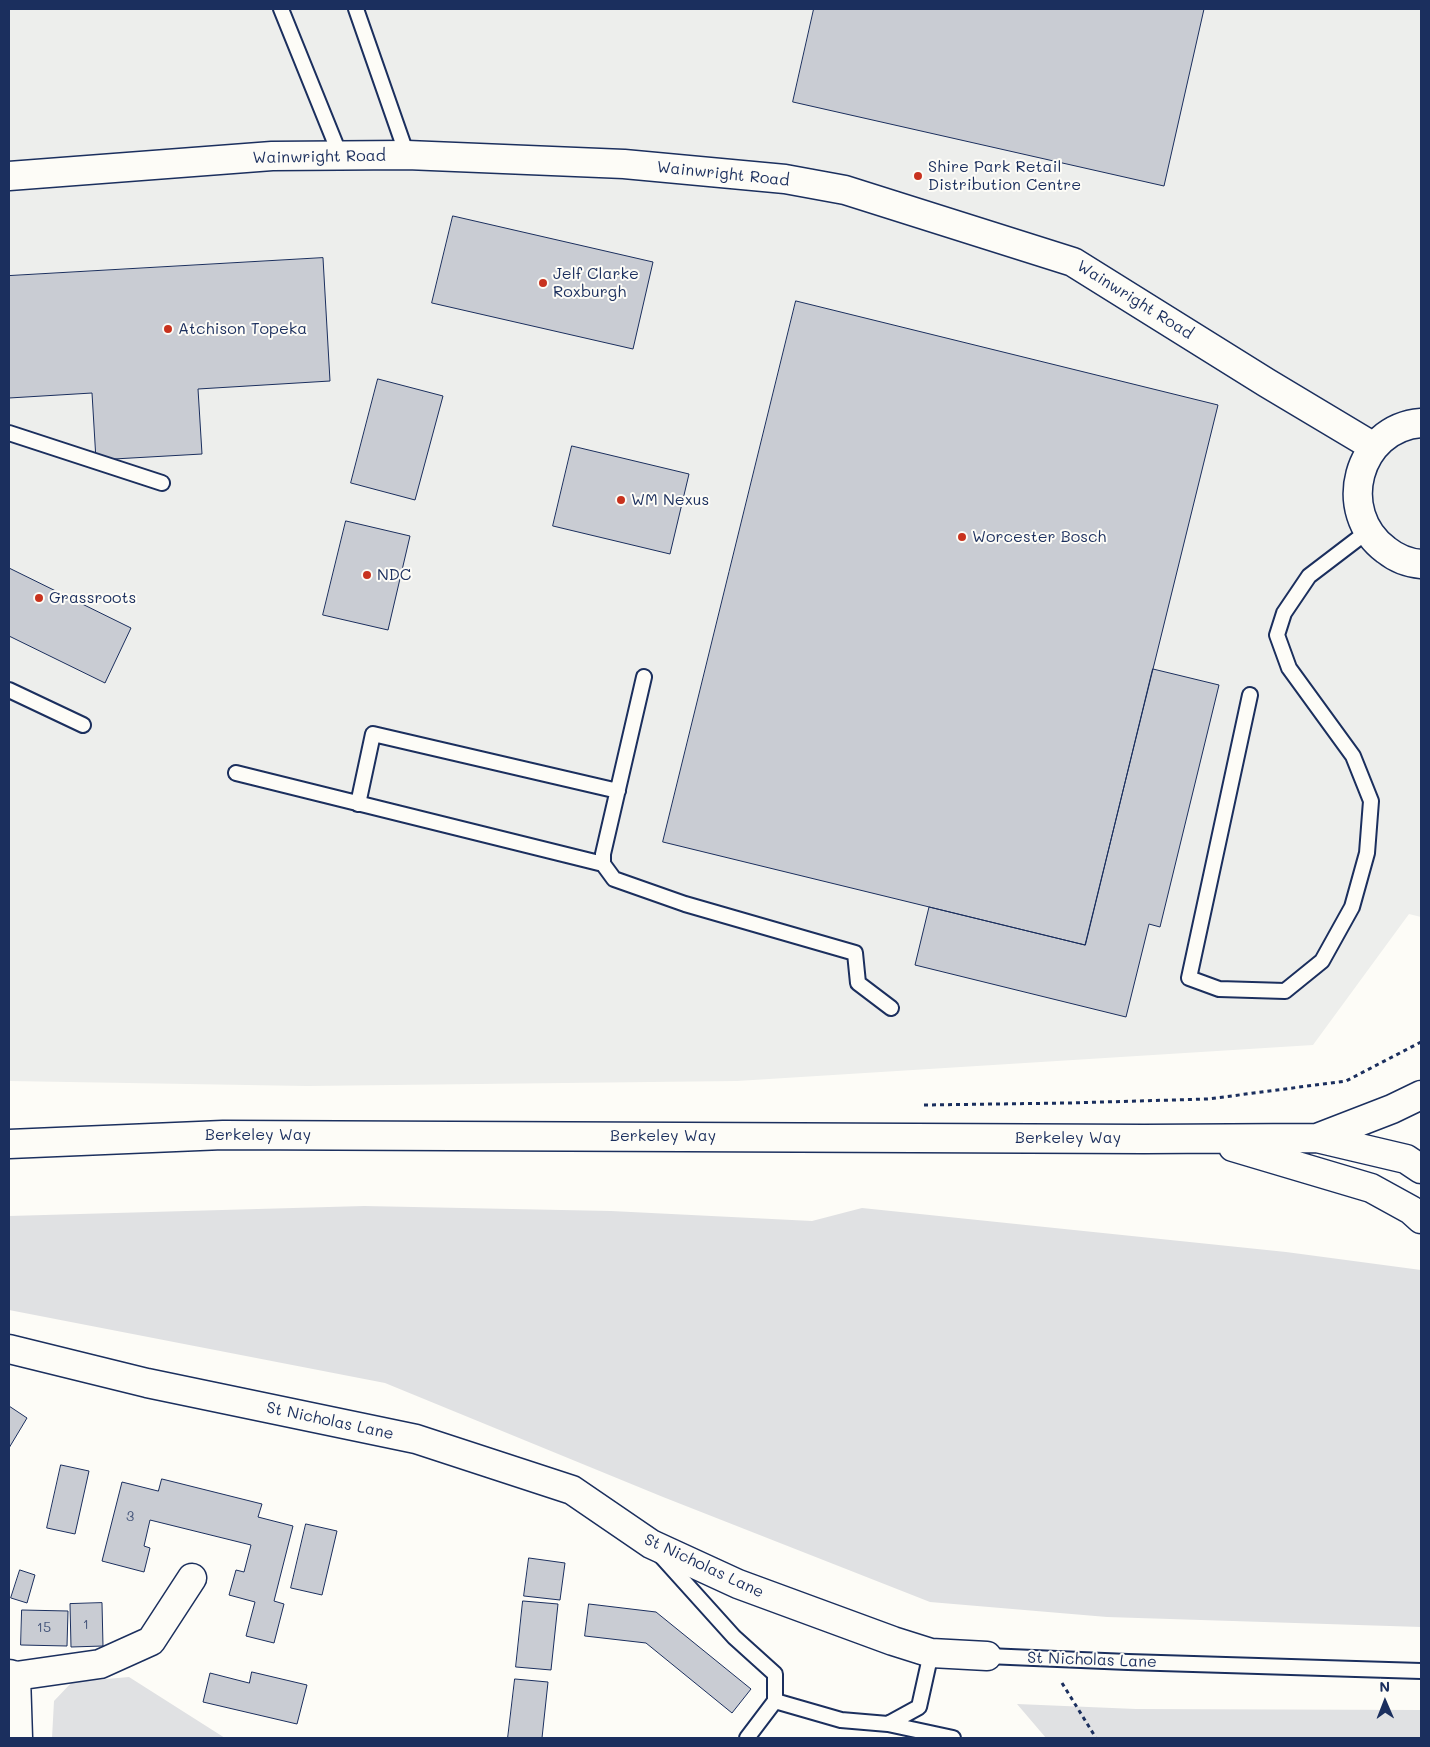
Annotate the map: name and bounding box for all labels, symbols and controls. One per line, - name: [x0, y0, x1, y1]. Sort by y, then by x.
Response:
- street label: Wainwright Road: [252, 146, 386, 168]
- street label: Wainwright Road: [656, 157, 790, 191]
- place label: Shire Park Retail Distribution Centre: [928, 157, 1081, 195]
- marker: Shire Park Retail Distribution Centre: [912, 170, 924, 182]
- street label: Wainwright Road: [1073, 257, 1197, 343]
- place label: Jelf Clarke Roxburgh: [553, 264, 639, 302]
- marker: Jelf Clarke Roxburgh: [537, 277, 549, 289]
- place label: Atchison Topeka: [178, 319, 307, 339]
- marker: Atchison Topeka: [162, 323, 174, 335]
- place label: WM Nexus: [631, 490, 709, 510]
- marker: WM Nexus: [615, 494, 627, 506]
- place label: Worcester Bosch: [972, 527, 1106, 547]
- marker: Worcester Bosch: [956, 531, 968, 543]
- place label: NDC: [377, 565, 411, 585]
- marker: NDC: [361, 569, 373, 581]
- place label: Grassroots: [49, 588, 136, 608]
- marker: Grassroots: [33, 592, 45, 604]
- street label: Berkeley Way: [205, 1125, 311, 1145]
- street label: Berkeley Way: [610, 1126, 716, 1146]
- street label: Berkeley Way: [1015, 1128, 1121, 1148]
- street label: St Nicholas Lane: [265, 1398, 395, 1444]
- house number: 3: [126, 1509, 134, 1525]
- street label: St Nicholas Lane: [641, 1530, 767, 1602]
- house number: 1: [83, 1617, 89, 1633]
- house number: 15: [37, 1620, 51, 1636]
- street label: St Nicholas Lane: [1027, 1648, 1157, 1672]
- north arrow: [1360, 1677, 1410, 1727]
- text: N: [1379, 1677, 1390, 1696]

